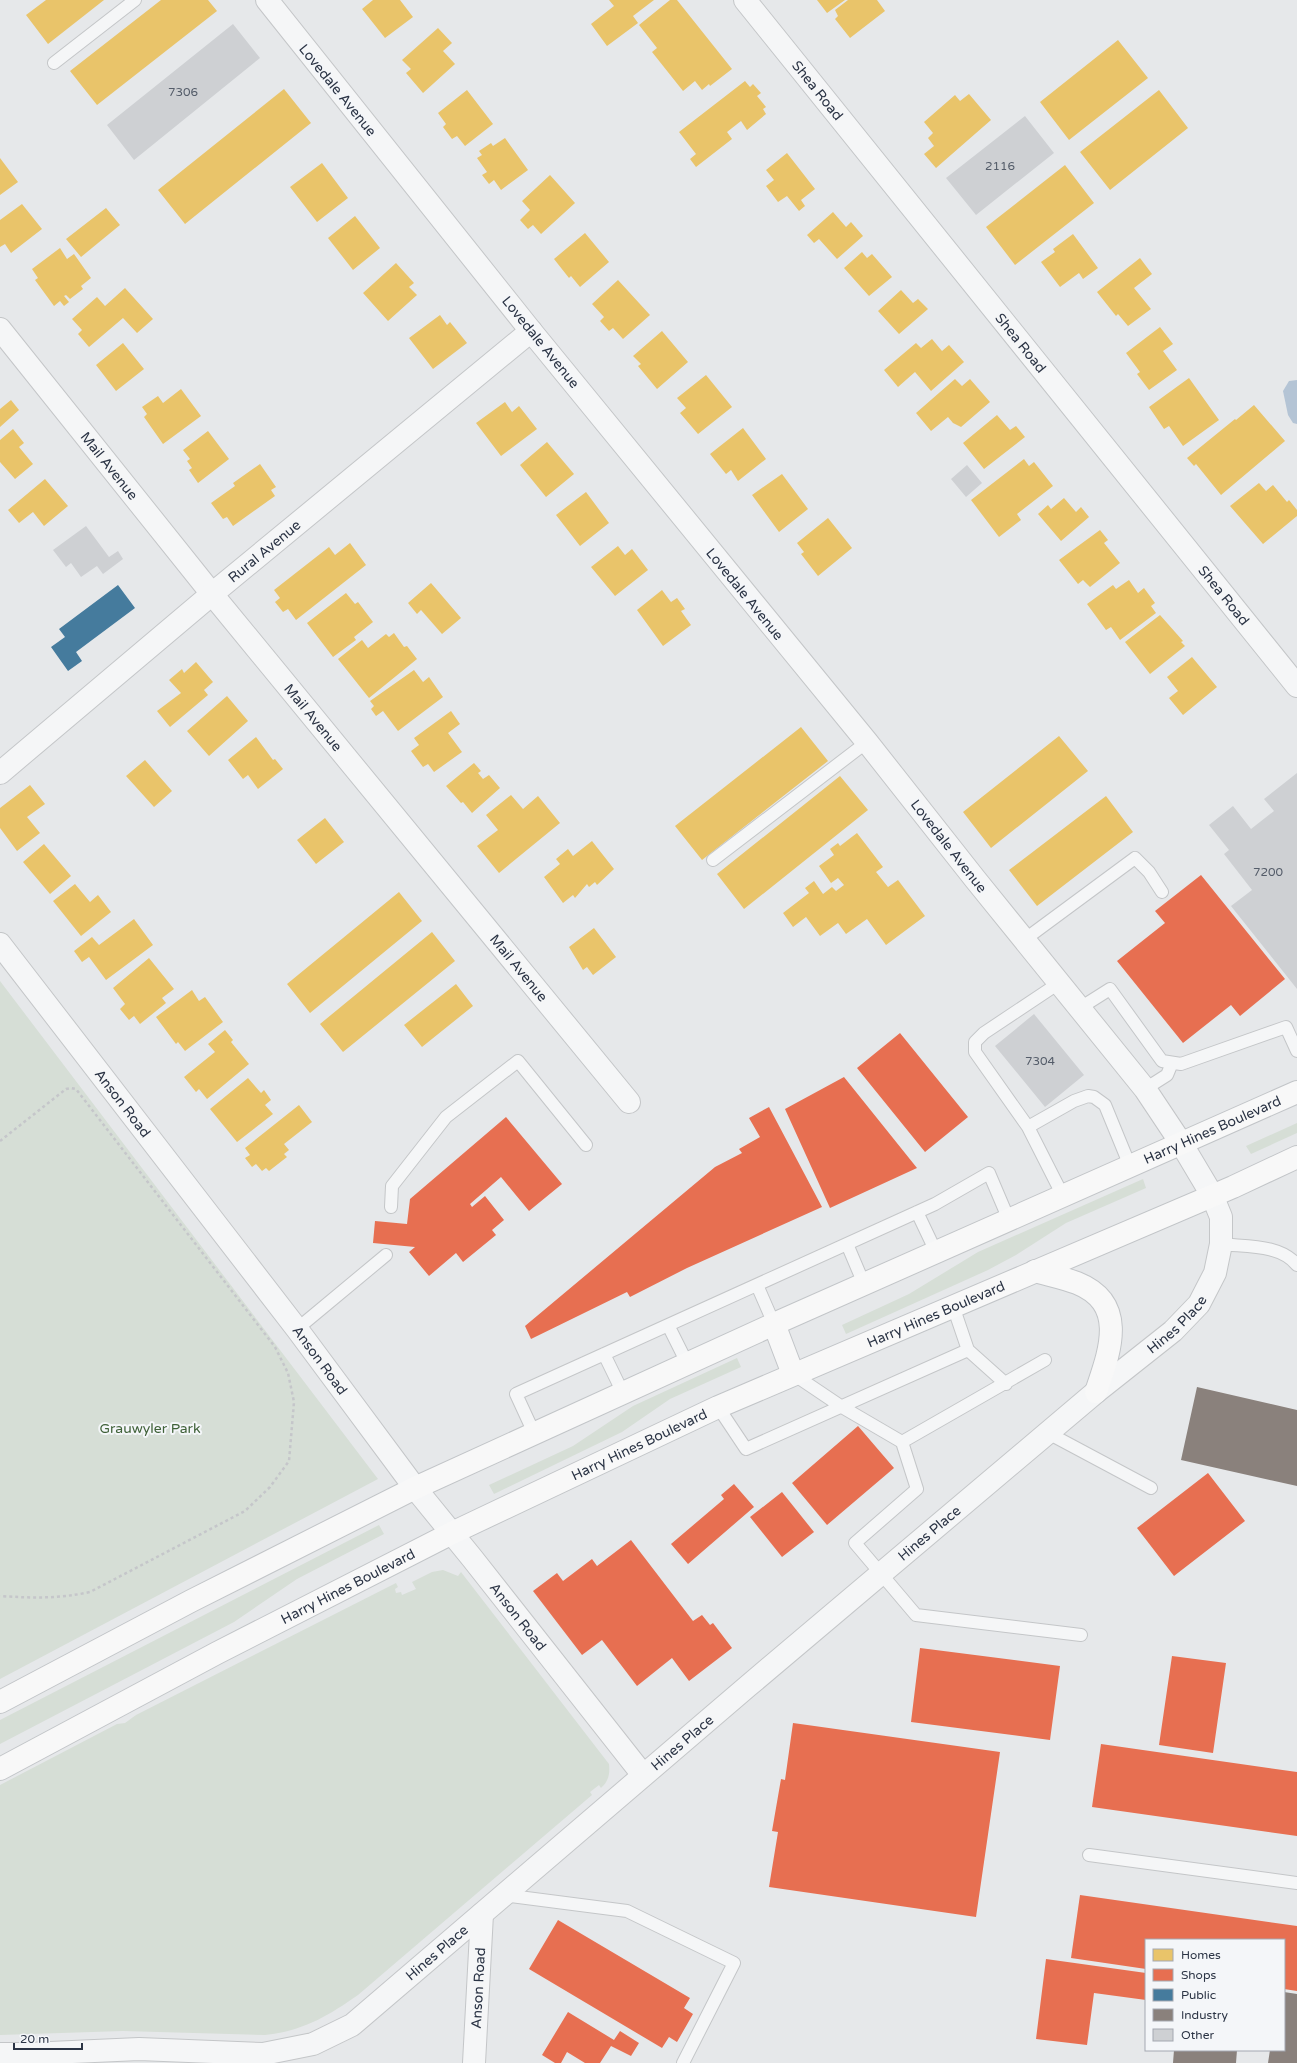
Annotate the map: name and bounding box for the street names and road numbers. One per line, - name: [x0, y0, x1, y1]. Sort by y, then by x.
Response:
- street label: Lovedale Avenue: [295, 41, 380, 140]
- street label: Shea Road: [788, 57, 846, 124]
- street label: Lovedale Avenue: [498, 293, 583, 392]
- street label: Shea Road: [991, 310, 1050, 376]
- street label: Mail Avenue: [77, 429, 141, 503]
- street label: Rural Avenue: [225, 516, 304, 586]
- street label: Lovedale Avenue: [702, 545, 787, 644]
- street label: Shea Road: [1194, 562, 1253, 629]
- street label: Mail Avenue: [280, 681, 346, 755]
- street label: Lovedale Avenue: [907, 796, 990, 896]
- street label: Mail Avenue: [486, 931, 551, 1005]
- street label: Anson Road: [91, 1066, 154, 1141]
- street label: Harry Hines Boulevard: [1141, 1092, 1284, 1168]
- street label: Harry Hines Boulevard: [864, 1277, 1007, 1351]
- street label: Hines Place: [1144, 1293, 1211, 1357]
- street label: Anson Road: [289, 1323, 351, 1398]
- street label: Harry Hines Boulevard: [569, 1405, 710, 1484]
- street label: Hines Place: [895, 1502, 964, 1565]
- street label: Harry Hines Boulevard: [278, 1545, 418, 1628]
- street label: Anson Road: [486, 1580, 550, 1654]
- street label: Hines Place: [648, 1711, 717, 1774]
- street label: Hines Place: [402, 1921, 472, 1984]
- street label: Anson Road: [468, 1947, 489, 2029]

